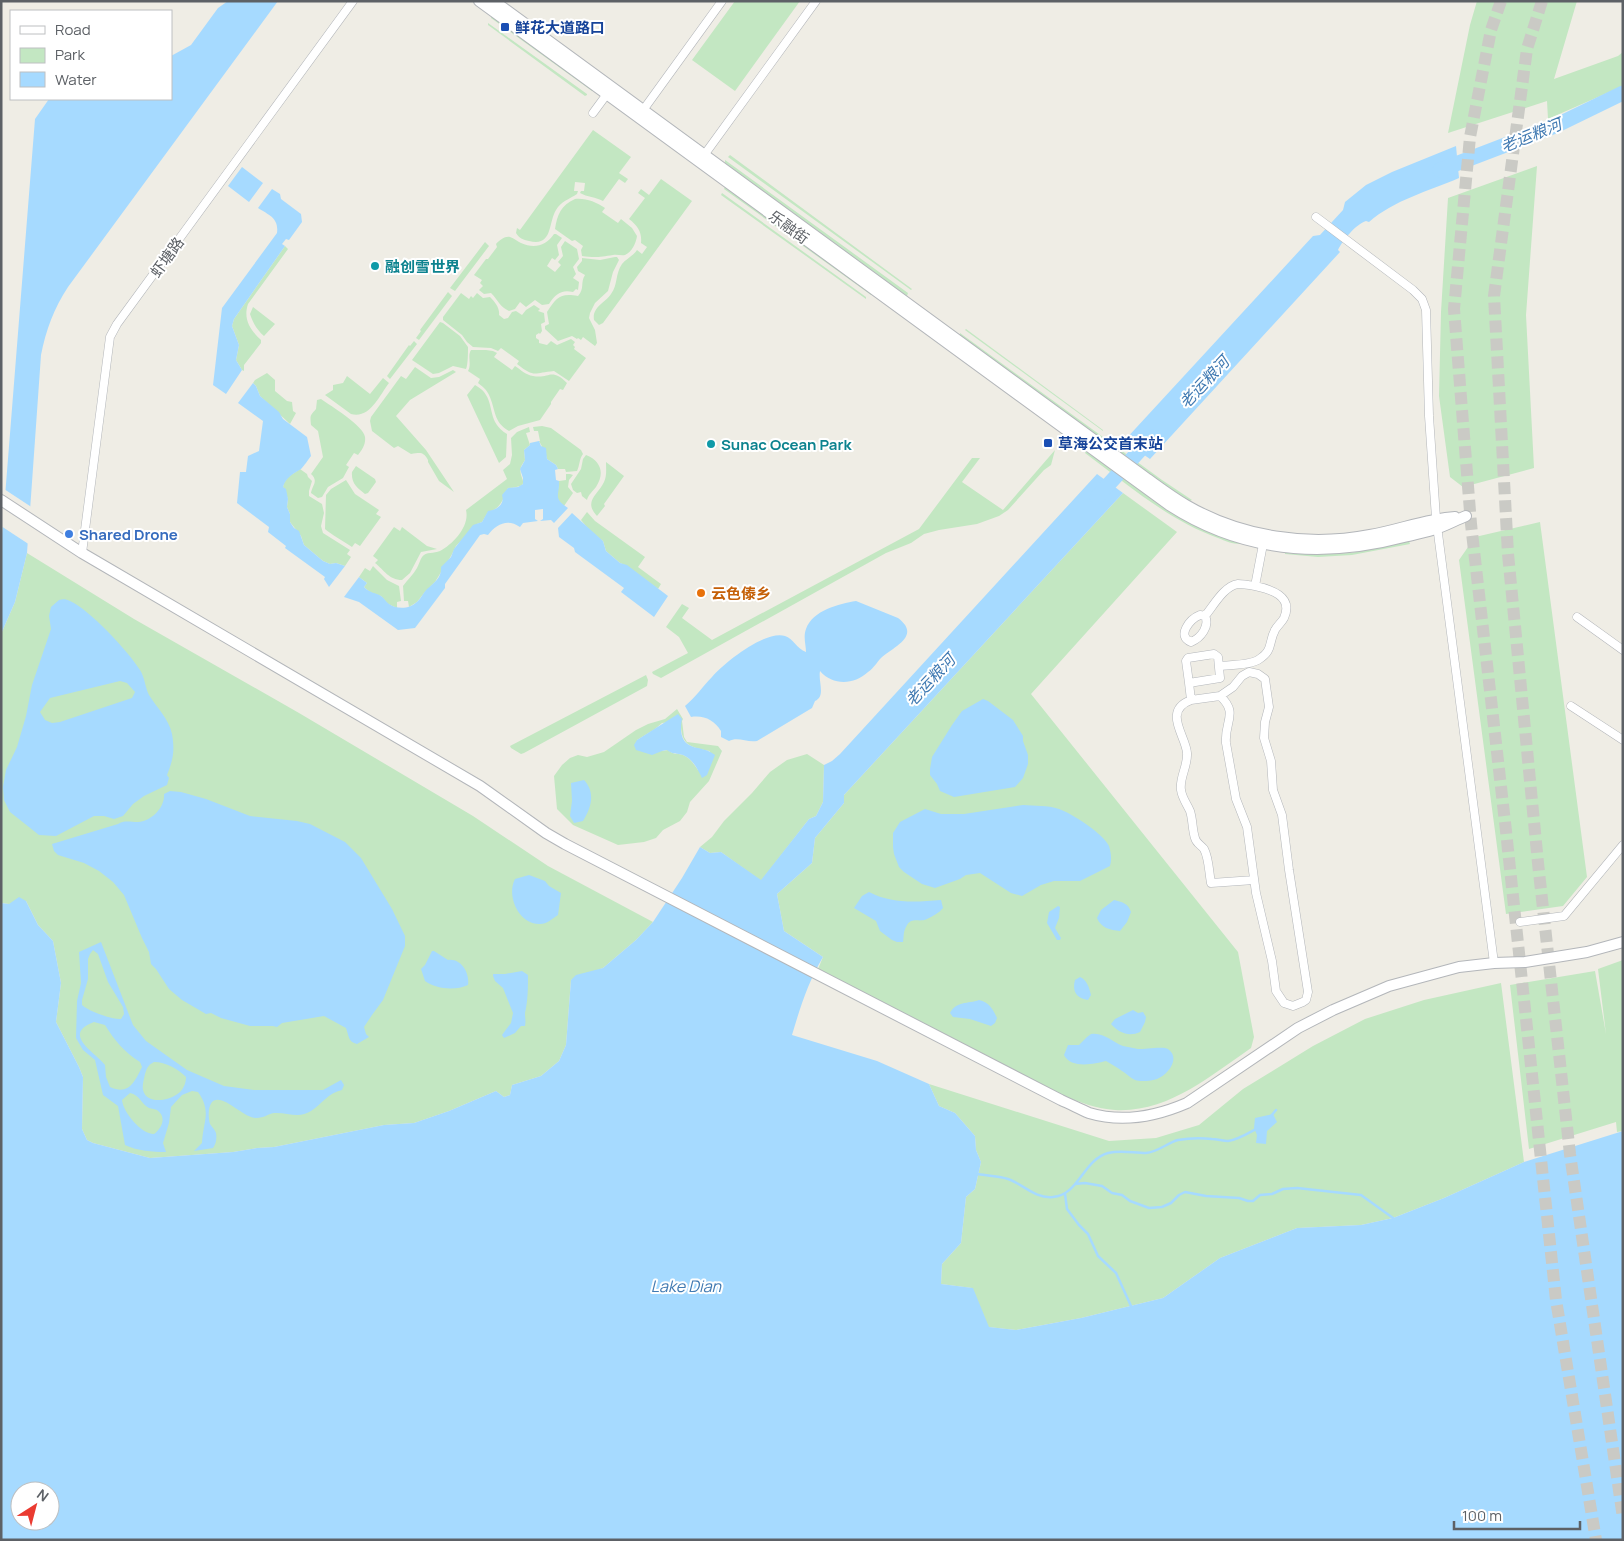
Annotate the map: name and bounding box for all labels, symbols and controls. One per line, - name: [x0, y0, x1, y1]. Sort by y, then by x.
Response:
- legend: [10, 10, 172, 100]
- place label: 鲜花大道路口: [515, 17, 605, 38]
- text: Road: [55, 19, 91, 40]
- marker: 鲜花大道路口: [499, 21, 511, 33]
- text: Park: [55, 44, 85, 65]
- text: Water: [55, 69, 97, 90]
- water label: 老运粮河: [1497, 112, 1568, 157]
- street label: 乐融街: [765, 205, 813, 249]
- street label: 虾塘路: [145, 233, 189, 281]
- place label: 融创雪世界: [385, 256, 460, 277]
- marker: 融创雪世界: [369, 260, 381, 272]
- water label: 老运粮河: [1174, 349, 1236, 413]
- place label: 草海公交首末站: [1058, 433, 1163, 454]
- place label: Sunac Ocean Park: [721, 434, 852, 455]
- marker: 草海公交首末站: [1042, 437, 1054, 449]
- marker: Sunac Ocean Park: [705, 438, 717, 450]
- place label: Shared Drone: [79, 524, 178, 545]
- marker: Shared Drone: [63, 528, 75, 540]
- place label: 云色傣乡: [711, 583, 771, 604]
- marker: 云色傣乡: [695, 587, 707, 599]
- water label: 老运粮河: [900, 647, 962, 711]
- water label: Lake Dian: [651, 1275, 722, 1297]
- north arrow: [10, 1481, 60, 1531]
- text: N: [33, 1484, 53, 1506]
- scale bar: [1454, 1498, 1580, 1530]
- text: 100 m: [1462, 1505, 1502, 1526]

